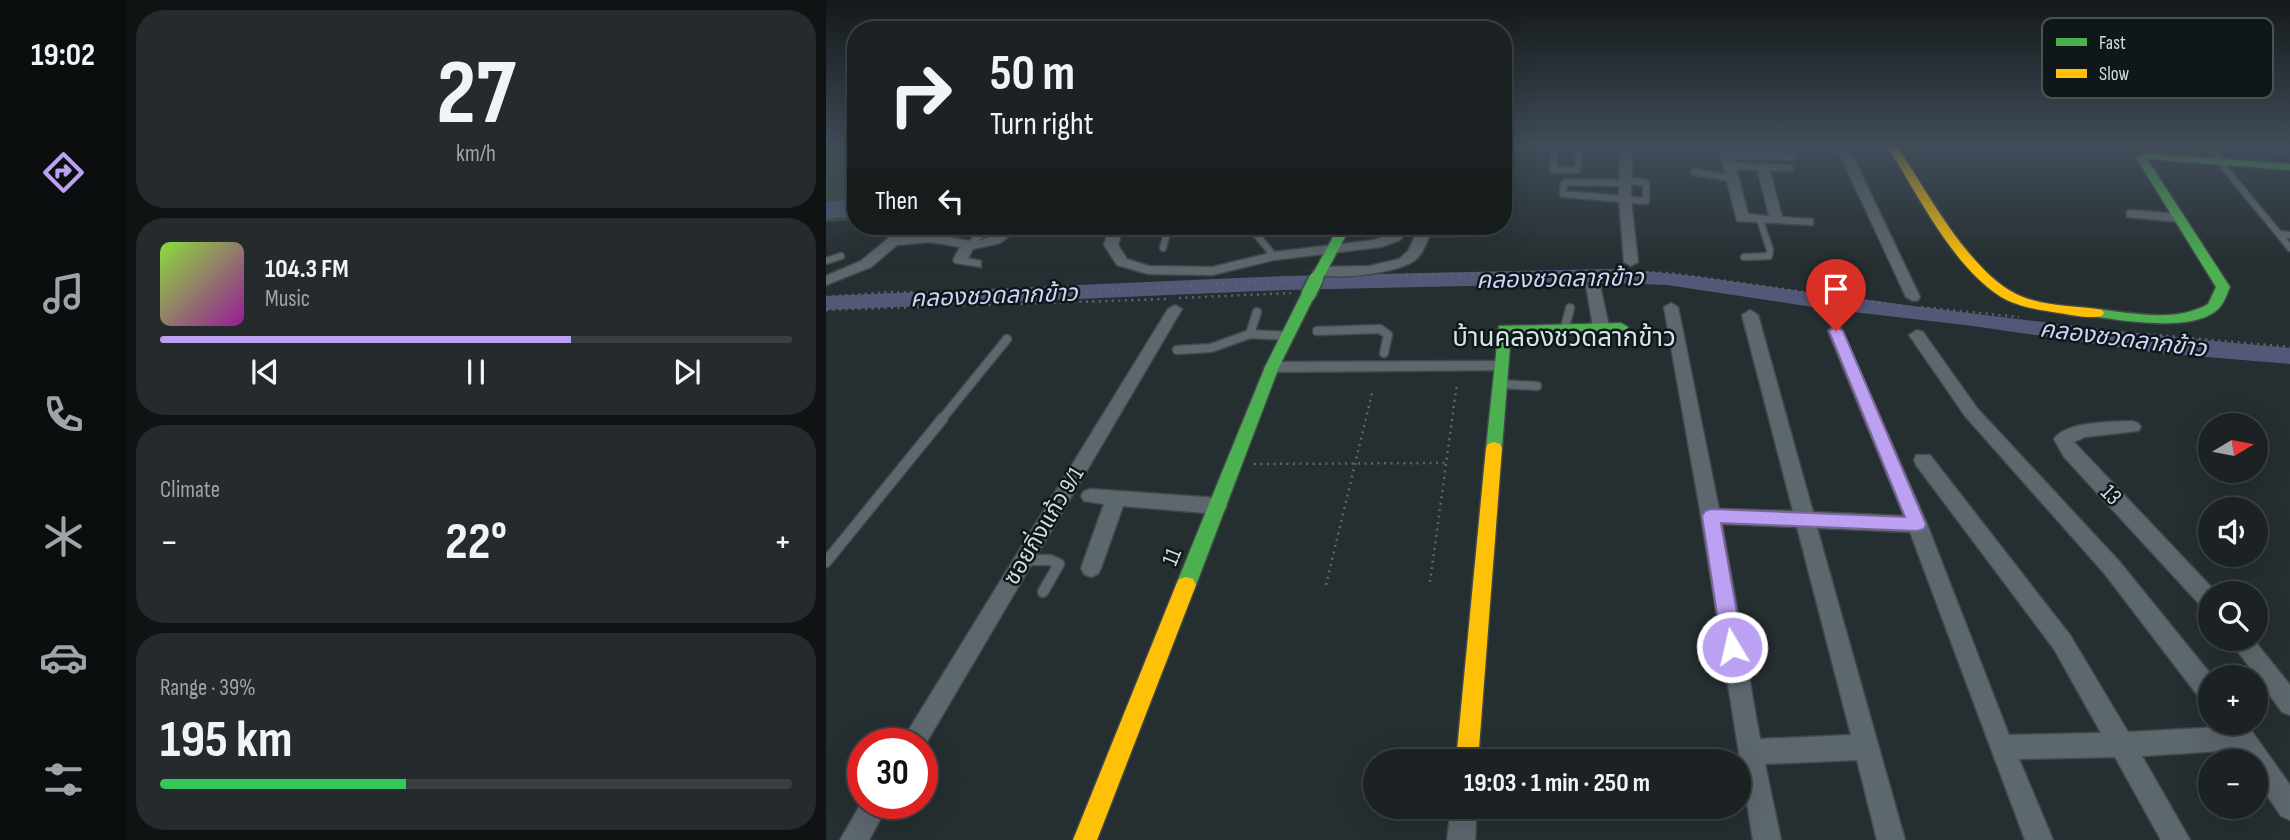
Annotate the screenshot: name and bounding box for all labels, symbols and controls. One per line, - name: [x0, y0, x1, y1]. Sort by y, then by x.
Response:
- legend: [2042, 18, 2273, 98]
- text: Fast: [2099, 32, 2126, 55]
- text: 19:02: [31, 36, 95, 75]
- text: 27: [436, 40, 516, 149]
- text: 50 m: [990, 45, 1075, 104]
- icon: right: [875, 49, 966, 140]
- text: Slow: [2099, 63, 2129, 86]
- text: Turn right: [990, 105, 1094, 144]
- text: km/h: [456, 140, 496, 168]
- icon: directions: [39, 148, 88, 197]
- icon: left: [932, 182, 970, 220]
- text: Then: [875, 186, 918, 217]
- text: 104.3 FM: [265, 254, 349, 285]
- pin: [1806, 259, 1866, 331]
- water label: คลองชวดลากข้าว: [1476, 263, 1645, 295]
- icon: music: [39, 269, 88, 318]
- icon: arrive: [1817, 270, 1855, 308]
- water label: คลองชวดลากข้าว: [910, 279, 1079, 313]
- text: Music: [265, 285, 310, 313]
- water label: คลองชวดลากข้าว: [2038, 314, 2209, 364]
- district label: บ้านคลองชวดลากข้าว: [1452, 323, 1676, 354]
- icon: previous: [246, 353, 284, 391]
- icon: pause: [457, 353, 495, 391]
- icon: next: [668, 353, 706, 391]
- icon: phone: [39, 390, 88, 439]
- north arrow: [2198, 413, 2268, 483]
- map controls: [2198, 413, 2268, 819]
- street label: ซอยกิ่งแก้ว 9/1: [996, 461, 1090, 590]
- text: Climate: [160, 476, 220, 504]
- street label: 13: [2095, 479, 2127, 511]
- button: sound: [2198, 497, 2268, 567]
- text: 22°: [445, 511, 507, 574]
- icon: climate: [39, 512, 88, 561]
- text: −: [160, 520, 179, 565]
- text: +: [773, 520, 792, 565]
- street label: 11: [1156, 544, 1188, 570]
- button: search: [2198, 581, 2268, 651]
- position arrow: [1695, 610, 1769, 684]
- icon: car: [39, 633, 88, 682]
- button: +: [2198, 665, 2268, 735]
- text: Range · 39%: [160, 674, 256, 702]
- text: 195 km: [160, 709, 292, 772]
- speed limit sign: 30: [847, 728, 938, 819]
- button: −: [2198, 749, 2268, 819]
- icon: filters: [39, 755, 88, 804]
- text: 19:03 · 1 min · 250 m: [1464, 768, 1650, 799]

